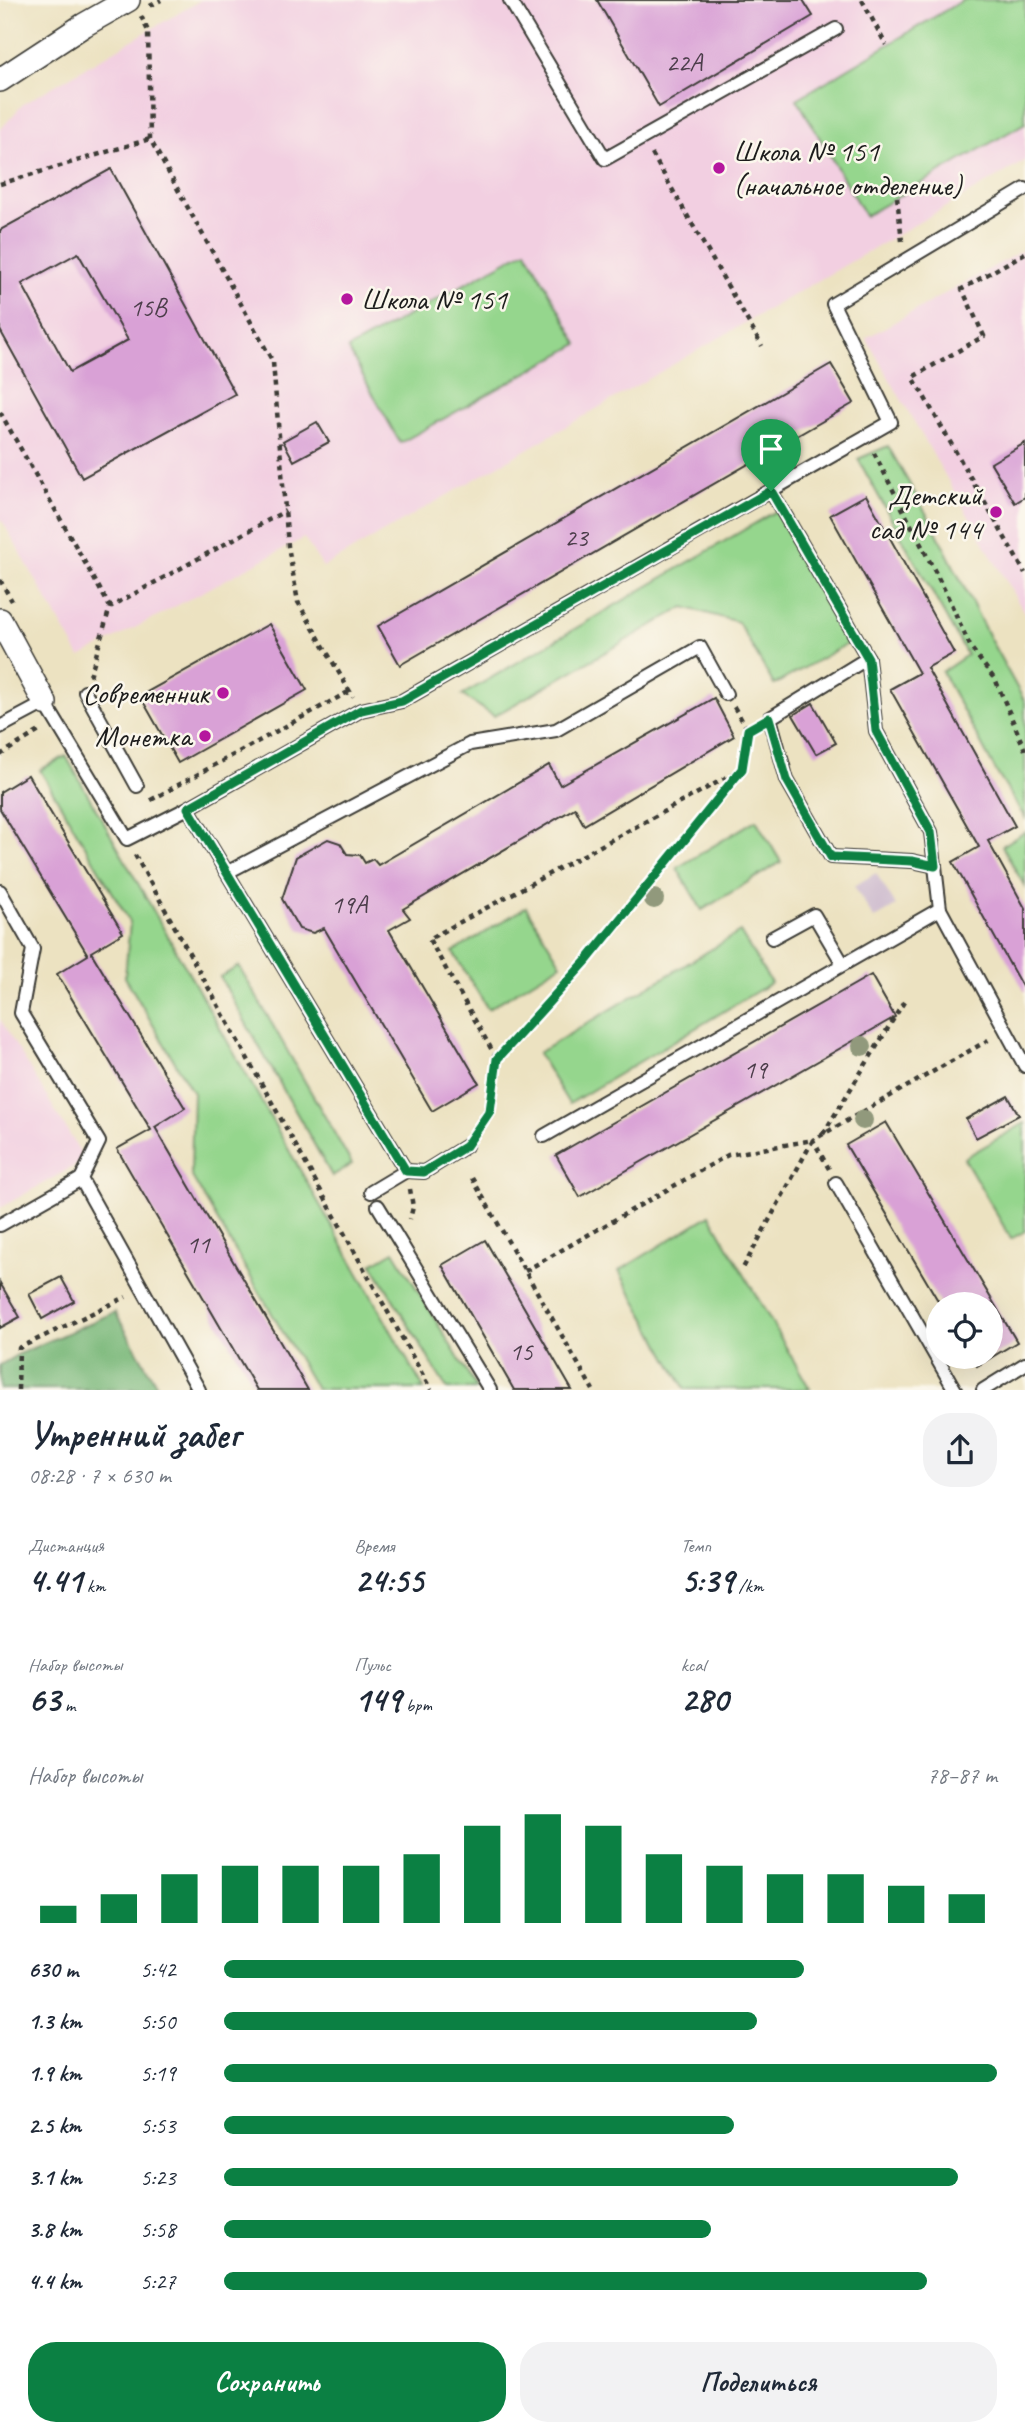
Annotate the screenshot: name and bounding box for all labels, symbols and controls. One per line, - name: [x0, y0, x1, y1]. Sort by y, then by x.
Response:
- house number: 22А: [666, 46, 704, 79]
- place label: Школа № 151 (начальное отделение): [733, 132, 964, 204]
- marker: Школа № 151 (начальное отделение): [711, 160, 727, 176]
- place label: Школа № 151: [361, 280, 508, 318]
- house number: 15В: [130, 291, 168, 324]
- marker: Школа № 151: [339, 291, 355, 307]
- pin: [741, 419, 801, 491]
- icon: arrive: [752, 430, 790, 468]
- place label: Детский сад № 144: [869, 476, 984, 548]
- marker: Детский сад № 144: [988, 504, 1004, 520]
- house number: 23: [564, 521, 590, 554]
- place label: Современник: [83, 674, 211, 712]
- marker: Современник: [215, 685, 231, 701]
- place label: Монетка: [95, 717, 194, 755]
- marker: Монетка: [197, 728, 213, 744]
- house number: 19А: [331, 888, 369, 921]
- house number: 19: [743, 1053, 769, 1086]
- house number: 11: [186, 1228, 211, 1261]
- map controls: [926, 1292, 1003, 1369]
- button: locate: [926, 1292, 1003, 1369]
- house number: 15: [509, 1335, 534, 1368]
- text: Утренний забег: [28, 1411, 240, 1458]
- button: share: [923, 1413, 997, 1487]
- text: 08:28 · 7 × 630 m: [28, 1461, 171, 1490]
- text: Дистанция: [28, 1534, 104, 1558]
- text: Время: [354, 1534, 394, 1558]
- text: Темп: [681, 1534, 711, 1558]
- text: 4.41: [28, 1558, 82, 1603]
- text: 24:55: [354, 1558, 423, 1603]
- text: 5:39: [681, 1558, 734, 1603]
- text: km: [82, 1574, 105, 1598]
- text: /km: [734, 1574, 763, 1598]
- text: Набор высоты: [28, 1653, 122, 1677]
- text: Пульс: [354, 1653, 391, 1677]
- text: kcal: [681, 1653, 706, 1677]
- text: 63: [28, 1677, 60, 1722]
- text: 149: [354, 1677, 401, 1722]
- text: 280: [681, 1677, 728, 1722]
- text: m: [60, 1693, 76, 1717]
- text: bpm: [401, 1693, 432, 1717]
- text: Набор высоты: [28, 1761, 142, 1790]
- text: 78–87 m: [927, 1761, 997, 1790]
- text: 630 m: [28, 1955, 78, 1984]
- text: 5:42: [140, 1955, 176, 1984]
- text: 1.3 km: [28, 2007, 82, 2036]
- text: 5:50: [140, 2007, 176, 2036]
- text: 1.9 km: [28, 2059, 81, 2088]
- text: 5:19: [140, 2059, 176, 2088]
- text: 2.5 km: [28, 2111, 81, 2140]
- text: 5:53: [140, 2111, 176, 2140]
- text: 3.1 km: [28, 2163, 82, 2192]
- text: 5:23: [140, 2163, 176, 2192]
- text: 3.8 km: [28, 2215, 82, 2244]
- text: 5:58: [140, 2215, 176, 2244]
- text: 4.4 km: [28, 2267, 82, 2296]
- text: 5:27: [140, 2267, 176, 2296]
- button: Сохранить: [28, 2342, 506, 2422]
- button: Поделиться: [520, 2342, 997, 2422]

